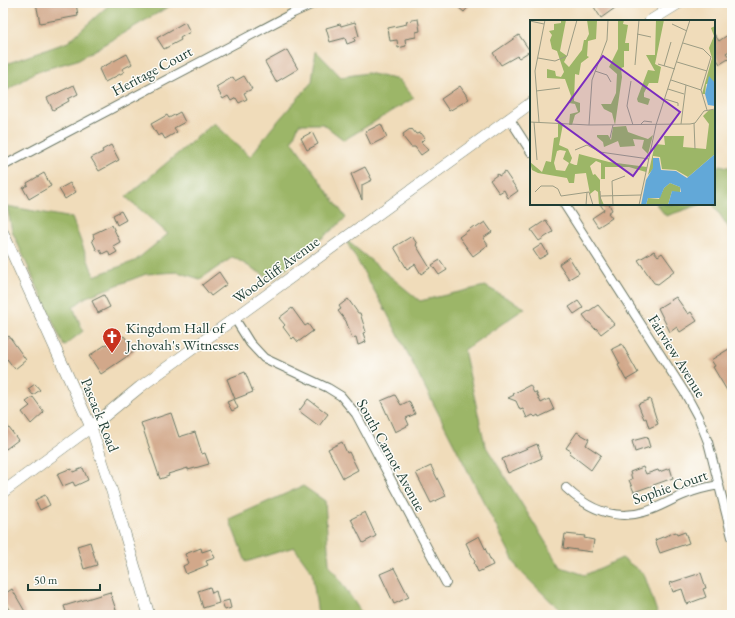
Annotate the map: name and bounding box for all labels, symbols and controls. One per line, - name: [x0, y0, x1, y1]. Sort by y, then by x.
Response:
- inset map: [530, 20, 715, 205]
- street label: Heritage Court: [108, 41, 196, 100]
- street label: Woodcliff Avenue: [229, 232, 323, 307]
- street label: Fairview Avenue: [644, 311, 711, 401]
- place label: Kingdom Hall of Jehovah's Witnesses: [124, 318, 239, 354]
- church icon: Kingdom Hall of Jehovah's Witnesses: [101, 326, 123, 354]
- street label: Pascack Road: [77, 375, 124, 455]
- street label: South Carnot Avenue: [353, 395, 430, 514]
- street label: Sophie Court: [630, 465, 710, 508]
- scale bar: [28, 566, 100, 592]
- text: 50 m: [34, 572, 58, 588]

